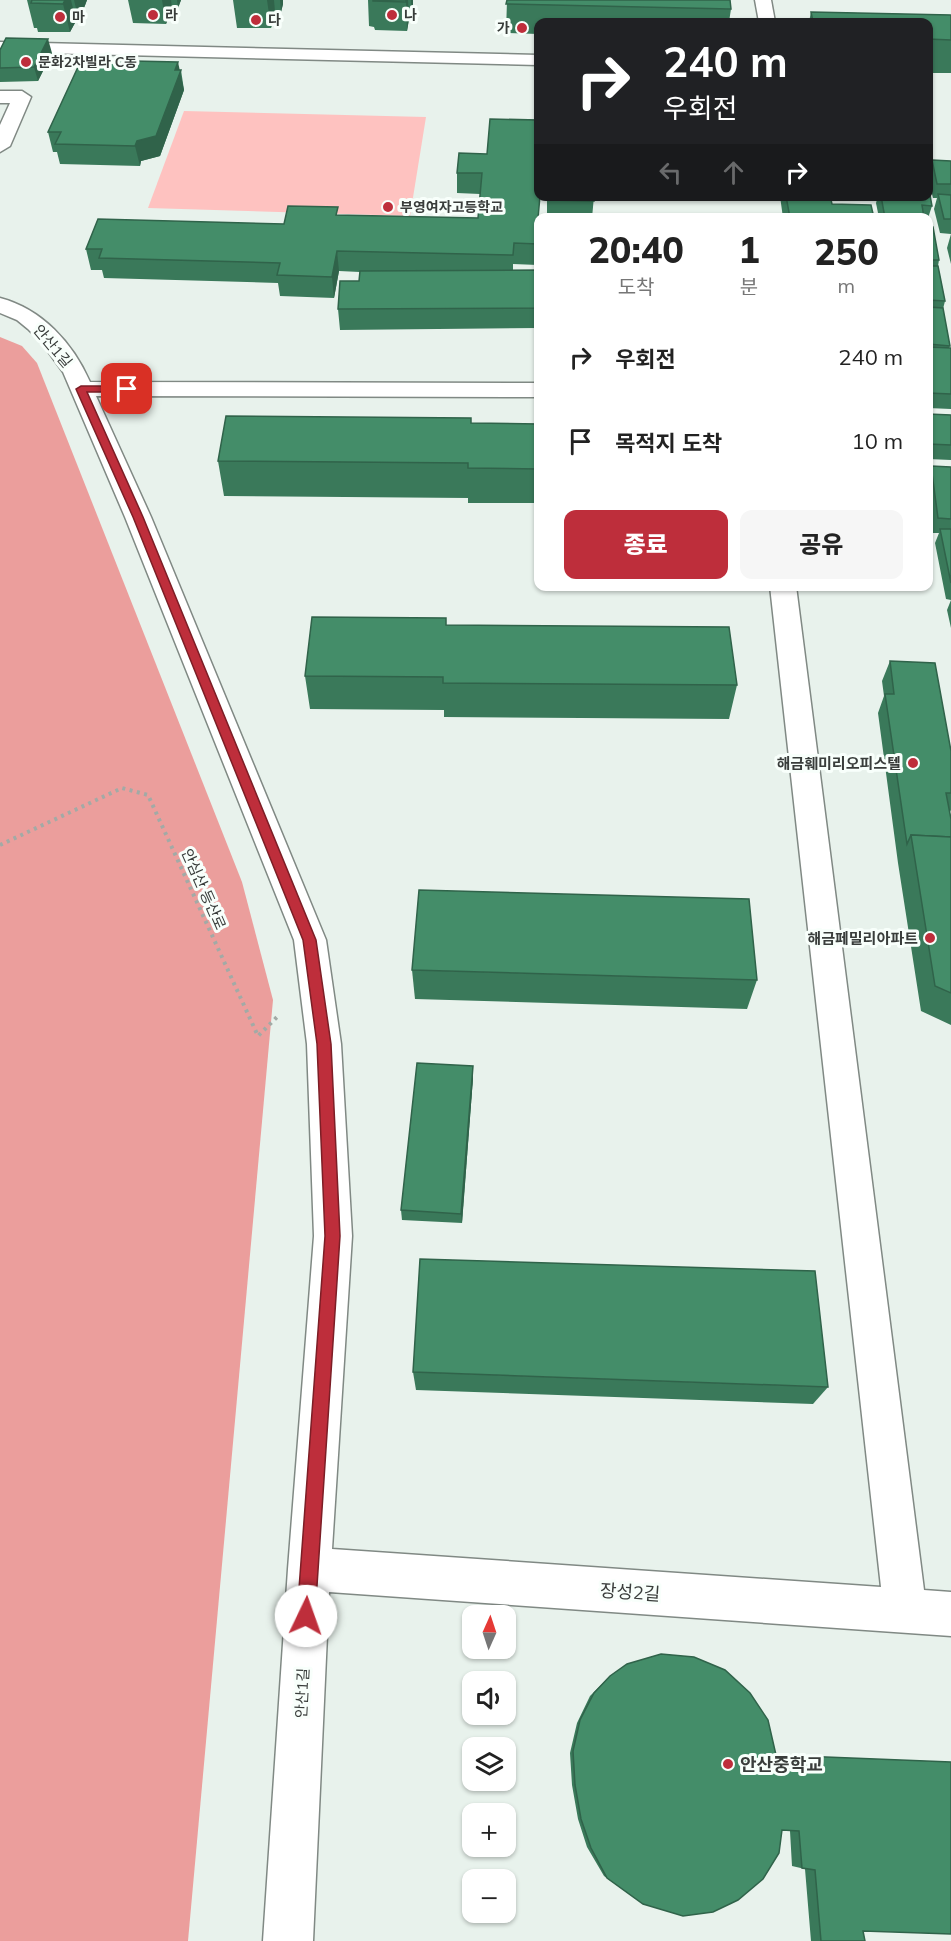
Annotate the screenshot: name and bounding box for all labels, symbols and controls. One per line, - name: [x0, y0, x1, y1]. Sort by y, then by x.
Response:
- place label: 라: [165, 6, 178, 24]
- place label: 나: [404, 6, 417, 24]
- place label: 마: [72, 8, 85, 26]
- marker: 라: [146, 8, 160, 22]
- marker: 나: [385, 8, 399, 22]
- marker: 마: [53, 10, 67, 24]
- place label: 다: [268, 11, 281, 29]
- marker: 다: [249, 13, 263, 27]
- place label: 가: [497, 19, 510, 37]
- marker: 가: [515, 21, 529, 35]
- text: 240 m: [663, 35, 788, 88]
- icon: right: [564, 42, 642, 120]
- place label: 문화2차빌라 C동: [38, 53, 137, 71]
- marker: 문화2차빌라 C동: [19, 55, 33, 69]
- text: 우회전: [663, 91, 738, 125]
- icon: left: [654, 156, 687, 189]
- icon: ahead: [717, 156, 750, 189]
- icon: right: [780, 156, 813, 189]
- place label: 부영여자고등학교: [400, 198, 503, 216]
- marker: 부영여자고등학교: [381, 200, 395, 214]
- text: 20:40: [588, 227, 684, 272]
- text: 1: [738, 227, 760, 272]
- text: 250: [814, 229, 879, 274]
- text: m: [838, 273, 855, 298]
- text: 도착: [618, 274, 654, 299]
- text: 분: [740, 274, 758, 299]
- street label: 안산1길: [30, 321, 76, 371]
- icon: right: [564, 341, 597, 374]
- text: 240 m: [838, 343, 903, 371]
- text: 우회전: [615, 345, 676, 373]
- pin: [101, 363, 152, 414]
- icon: arrive: [110, 372, 143, 405]
- icon: arrive: [564, 425, 597, 458]
- text: 10 m: [852, 427, 903, 455]
- text: 목적지 도착: [615, 429, 722, 457]
- button: 종료: [564, 510, 728, 579]
- button: 공유: [740, 510, 903, 579]
- place label: 해금훼미리오피스텔: [777, 754, 901, 773]
- marker: 해금훼미리오피스텔: [906, 756, 920, 770]
- street label: 안심산 등산로: [178, 846, 230, 932]
- place label: 해금페밀리아파트: [808, 929, 918, 948]
- marker: 해금페밀리아파트: [923, 931, 937, 945]
- street label: 장성2길: [599, 1578, 661, 1606]
- position arrow: [274, 1584, 338, 1648]
- north arrow: [462, 1605, 516, 1659]
- map controls: [462, 1605, 516, 1923]
- street label: 안산1길: [291, 1667, 313, 1719]
- button: sound: [462, 1671, 516, 1725]
- button: layers: [462, 1737, 516, 1791]
- place label: 안산중학교: [740, 1753, 823, 1776]
- marker: 안산중학교: [721, 1757, 735, 1771]
- button: +: [462, 1803, 516, 1857]
- button: −: [462, 1869, 516, 1923]

